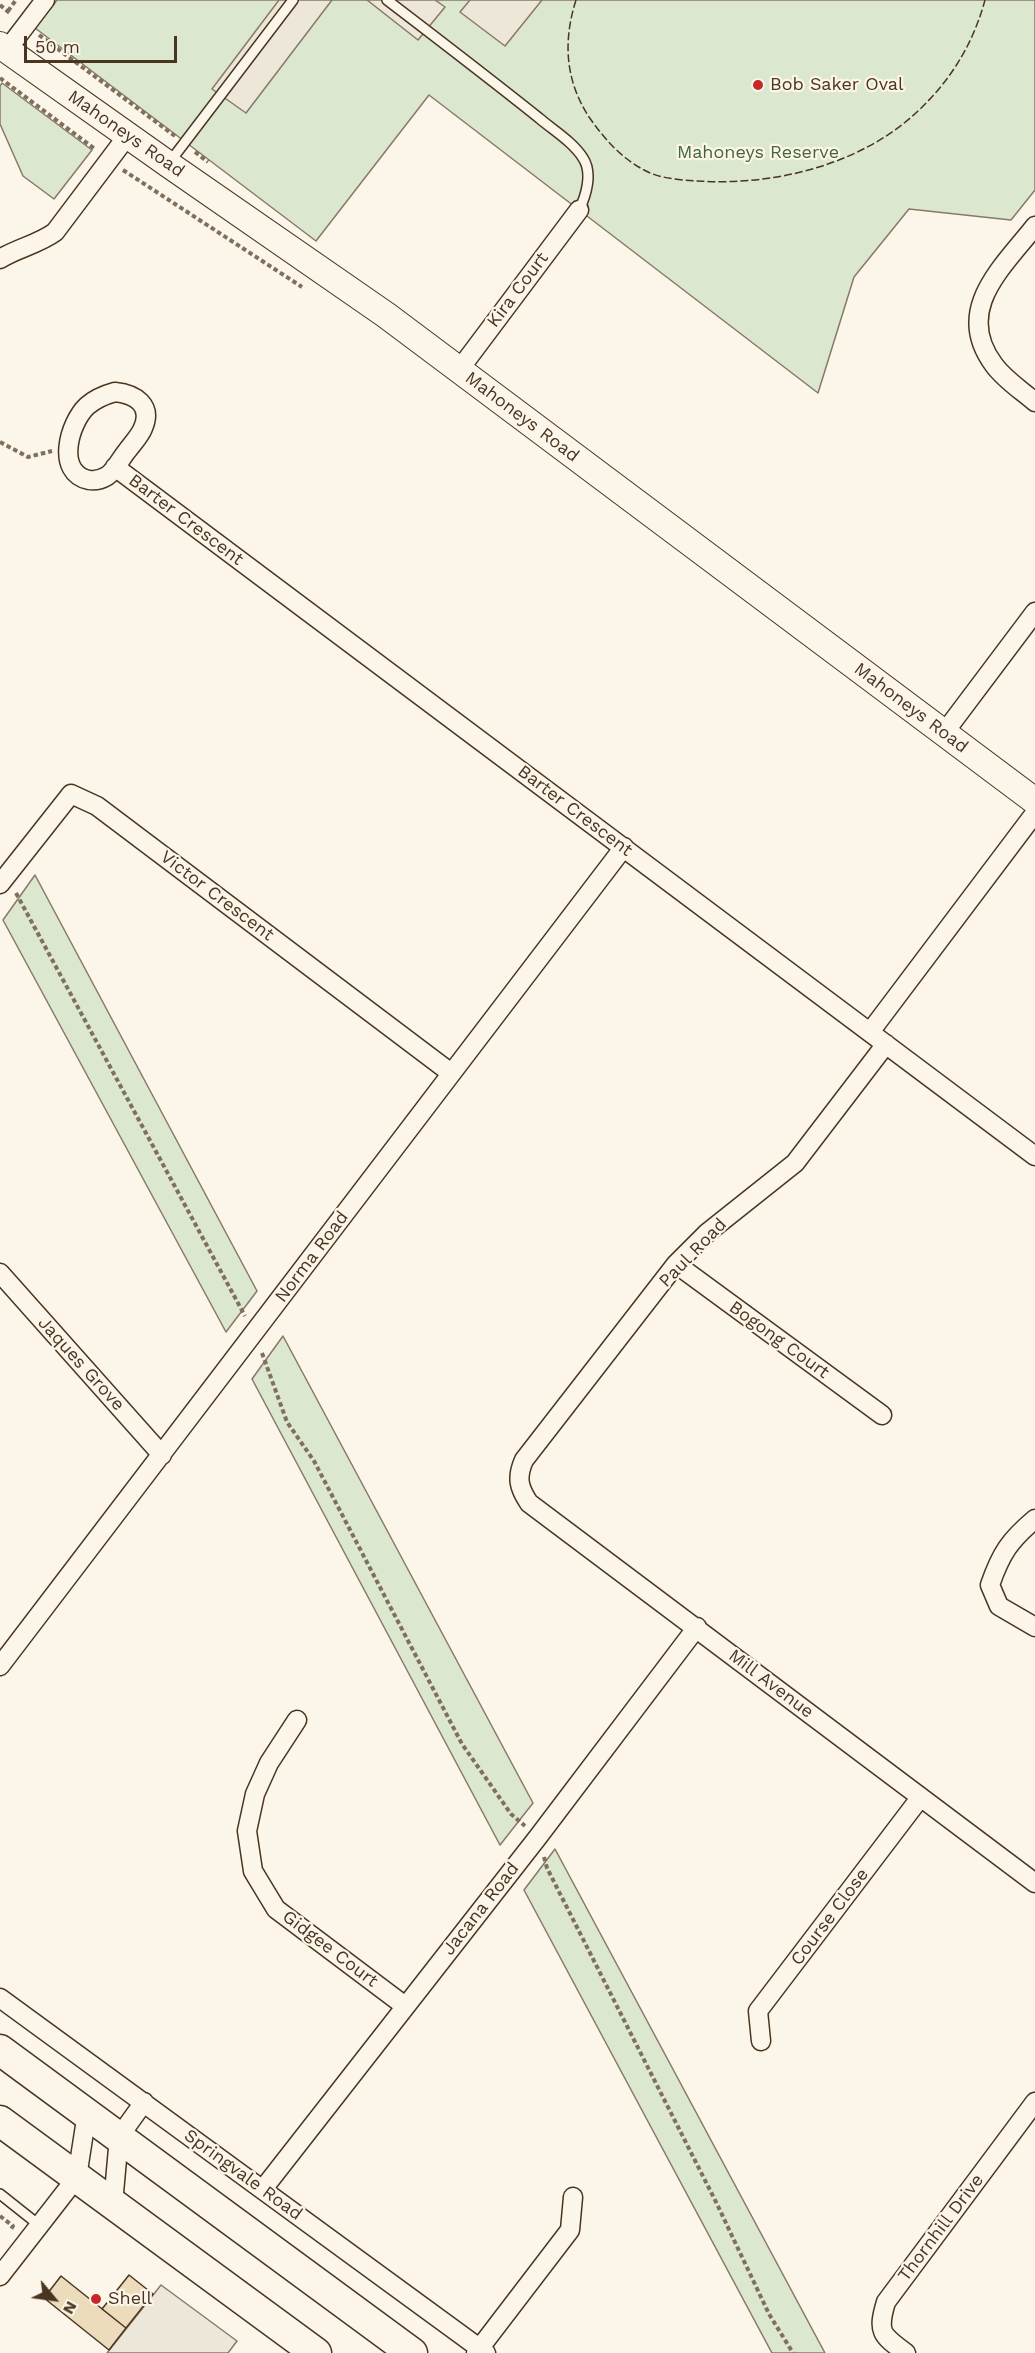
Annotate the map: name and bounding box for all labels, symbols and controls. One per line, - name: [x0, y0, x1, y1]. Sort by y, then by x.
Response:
- scale bar: [27, 24, 180, 62]
- text: 50 m: [35, 36, 80, 57]
- place label: Bob Saker Oval: [770, 74, 904, 96]
- marker: Bob Saker Oval: [751, 78, 765, 92]
- street label: Mahoneys Road: [64, 86, 188, 182]
- park label: Mahoneys Reserve: [677, 142, 839, 164]
- street label: Kira Court: [483, 248, 553, 332]
- street label: Mahoneys Road: [461, 367, 583, 467]
- street label: Barter Crescent: [124, 470, 248, 570]
- street label: Mahoneys Road: [850, 658, 972, 758]
- street label: Barter Crescent: [513, 761, 637, 861]
- street label: Victor Crescent: [156, 846, 278, 946]
- street label: Norma Road: [271, 1207, 353, 1307]
- street label: Paul Road: [655, 1214, 731, 1292]
- street label: Bogong Court: [725, 1296, 833, 1384]
- street label: Jaques Grove: [33, 1313, 129, 1415]
- street label: Mill Avenue: [724, 1645, 818, 1723]
- street label: Jacana Road: [438, 1858, 524, 1960]
- street label: Course Close: [787, 1864, 873, 1970]
- street label: Gidgee Court: [278, 1906, 382, 1992]
- street label: Springvale Road: [180, 2125, 306, 2225]
- street label: Thornhill Drive: [894, 2170, 988, 2286]
- north arrow: [24, 2269, 84, 2329]
- place label: Shell: [108, 2288, 152, 2310]
- marker: Shell: [89, 2292, 103, 2306]
- text: N: [59, 2298, 81, 2318]

